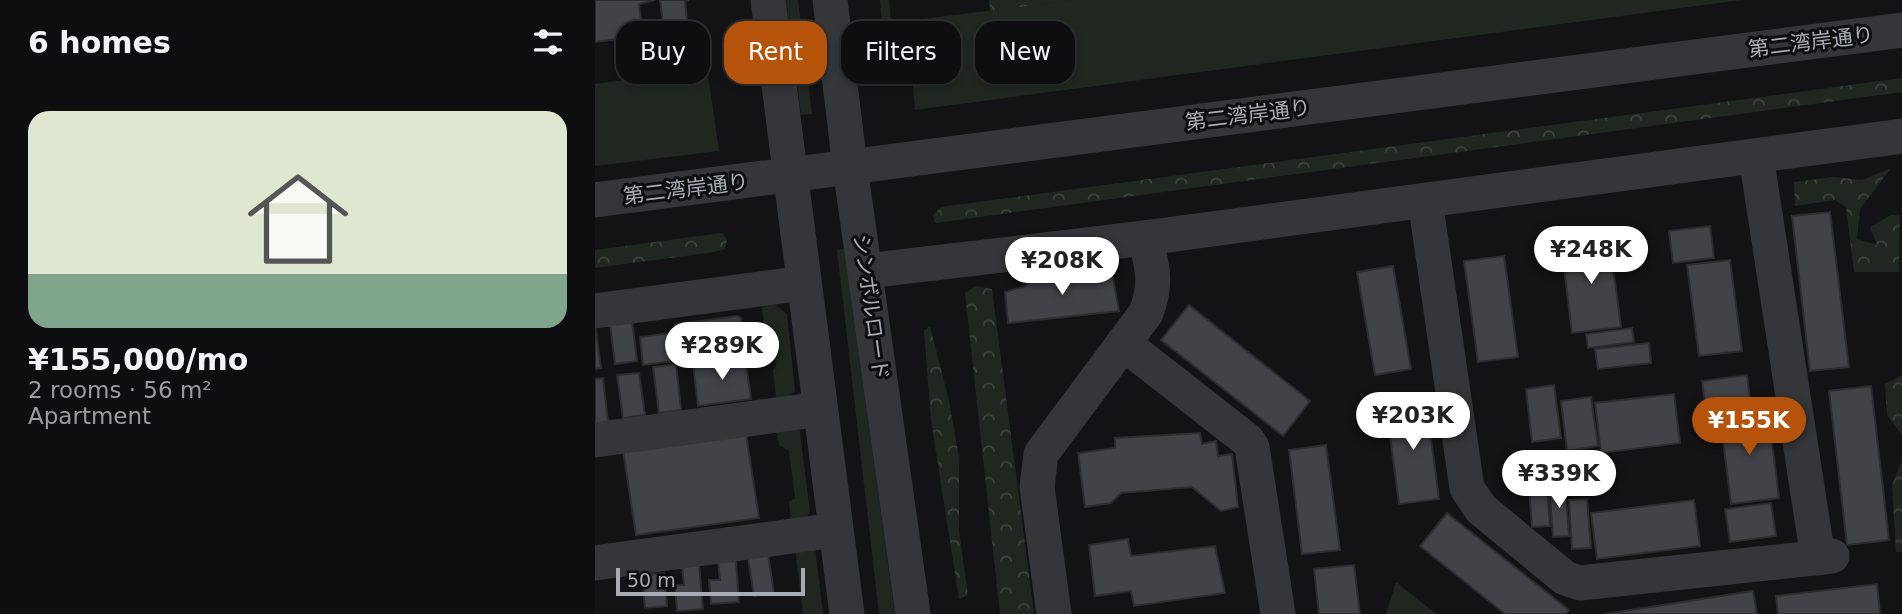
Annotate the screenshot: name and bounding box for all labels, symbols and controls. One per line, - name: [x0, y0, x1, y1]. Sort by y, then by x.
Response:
- chip: Buy: [616, 21, 710, 84]
- chip: Rent: [724, 21, 827, 84]
- chip: Filters: [841, 21, 961, 84]
- chip: New: [975, 21, 1075, 84]
- street label: 第二湾岸通り: [1747, 22, 1875, 62]
- icon: filters: [529, 23, 567, 61]
- text: 6 homes: [28, 25, 171, 60]
- street label: 第二湾岸通り: [1184, 95, 1312, 135]
- icon: home: [235, 156, 361, 282]
- street label: 第二湾岸通り: [622, 169, 750, 209]
- pin: ¥248K: [1542, 226, 1640, 286]
- street label: シンボルロード: [849, 233, 893, 381]
- text: ¥248K: [1550, 236, 1632, 262]
- pin: ¥208K: [1013, 238, 1111, 297]
- text: ¥208K: [1021, 247, 1103, 273]
- pin: ¥289K: [673, 322, 771, 382]
- text: ¥289K: [681, 332, 763, 358]
- text: ¥155,000/mo: [28, 342, 248, 377]
- text: 2 rooms · 56 m²: [28, 377, 212, 403]
- pin: ¥203K: [1364, 392, 1462, 452]
- pin: ¥155K: [1700, 398, 1798, 457]
- text: ¥203K: [1372, 402, 1454, 428]
- text: Apartment: [28, 403, 151, 429]
- text: ¥155K: [1708, 407, 1790, 433]
- pin: ¥339K: [1510, 450, 1608, 510]
- text: ¥339K: [1518, 460, 1600, 486]
- scale bar: [616, 565, 805, 597]
- text: 50 m: [627, 569, 676, 591]

